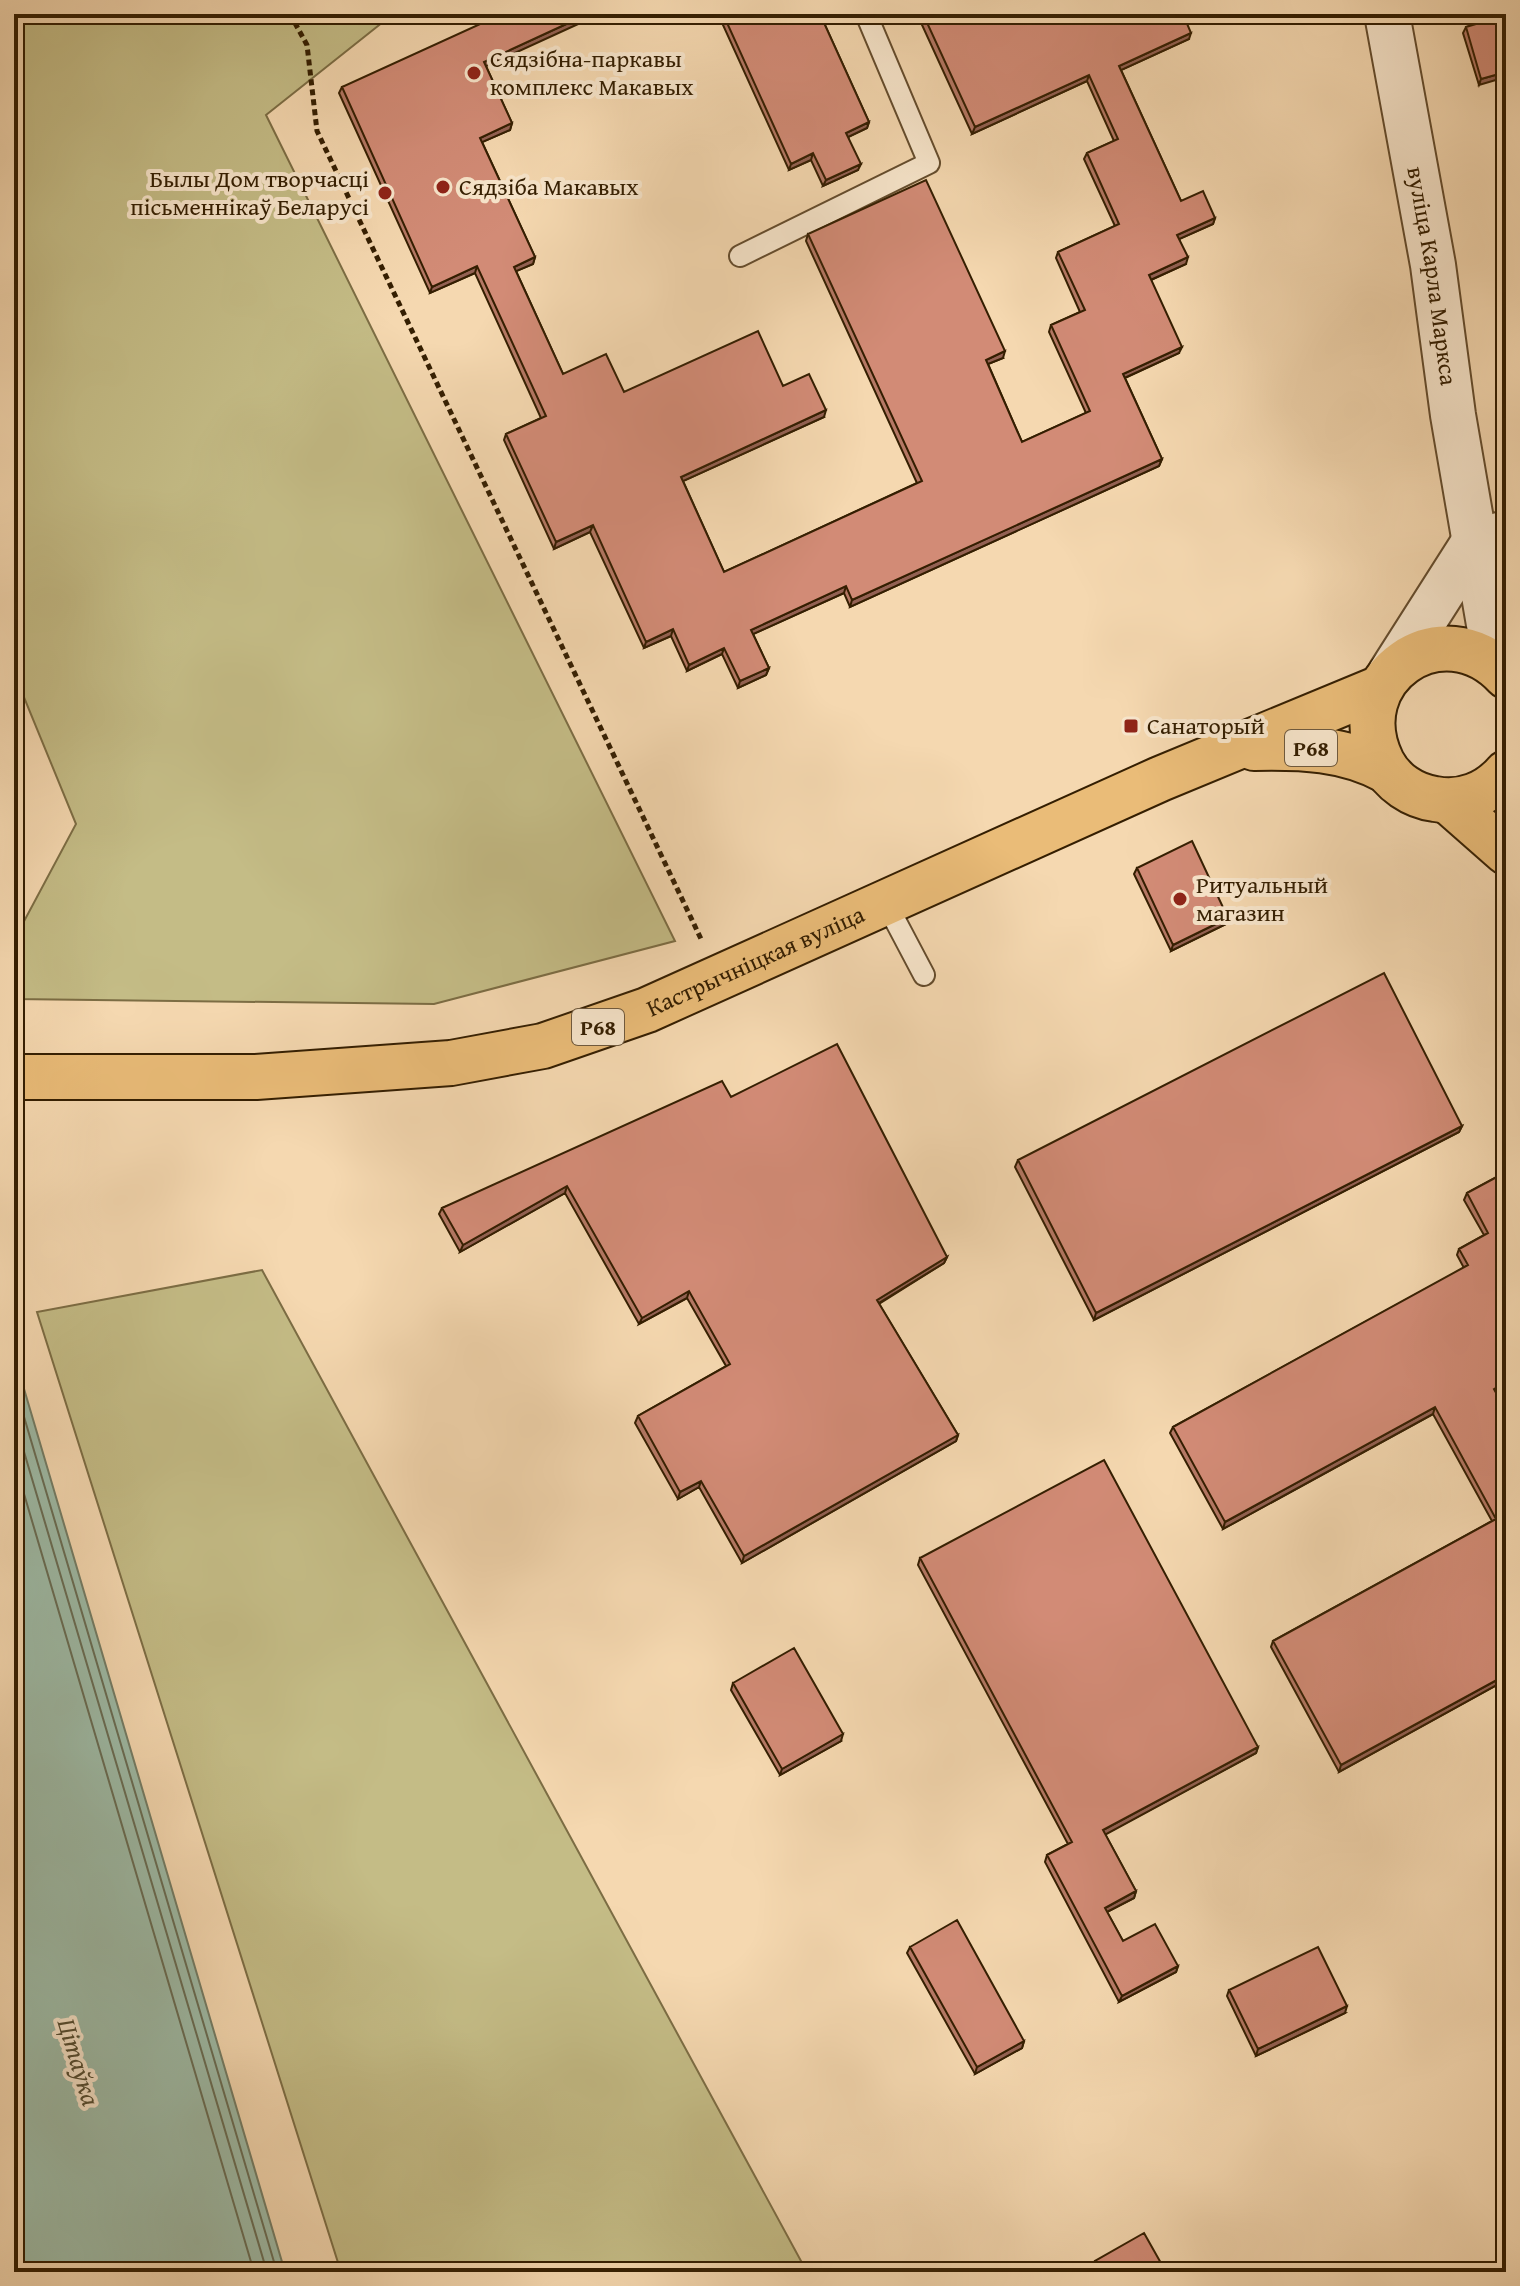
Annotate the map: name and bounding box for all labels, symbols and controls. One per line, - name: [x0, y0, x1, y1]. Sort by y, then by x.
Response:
- place label: Сядзібна-паркавы комплекс Макавых: [490, 41, 694, 104]
- marker: Сядзібна-паркавы комплекс Макавых: [465, 64, 483, 82]
- place label: Былы Дом творчасці пісьменнікаў Беларусі: [130, 161, 369, 224]
- street label: вуліца Карла Маркса: [1398, 164, 1467, 388]
- place label: Сядзіба Макавых: [459, 169, 639, 204]
- marker: Сядзіба Макавых: [434, 178, 452, 196]
- marker: Былы Дом творчасці пісьменнікаў Беларусі: [376, 184, 394, 202]
- place label: Санаторый: [1147, 708, 1265, 743]
- marker: Санаторый: [1122, 717, 1140, 735]
- road number: Р68: [1285, 730, 1337, 766]
- place label: Ритуальный магазин: [1196, 867, 1328, 930]
- marker: Ритуальный магазин: [1171, 890, 1189, 908]
- street label: Кастрычніцкая вуліца: [640, 896, 870, 1025]
- road number: Р68: [572, 1009, 624, 1045]
- water label: Цітаўка: [48, 2013, 111, 2110]

